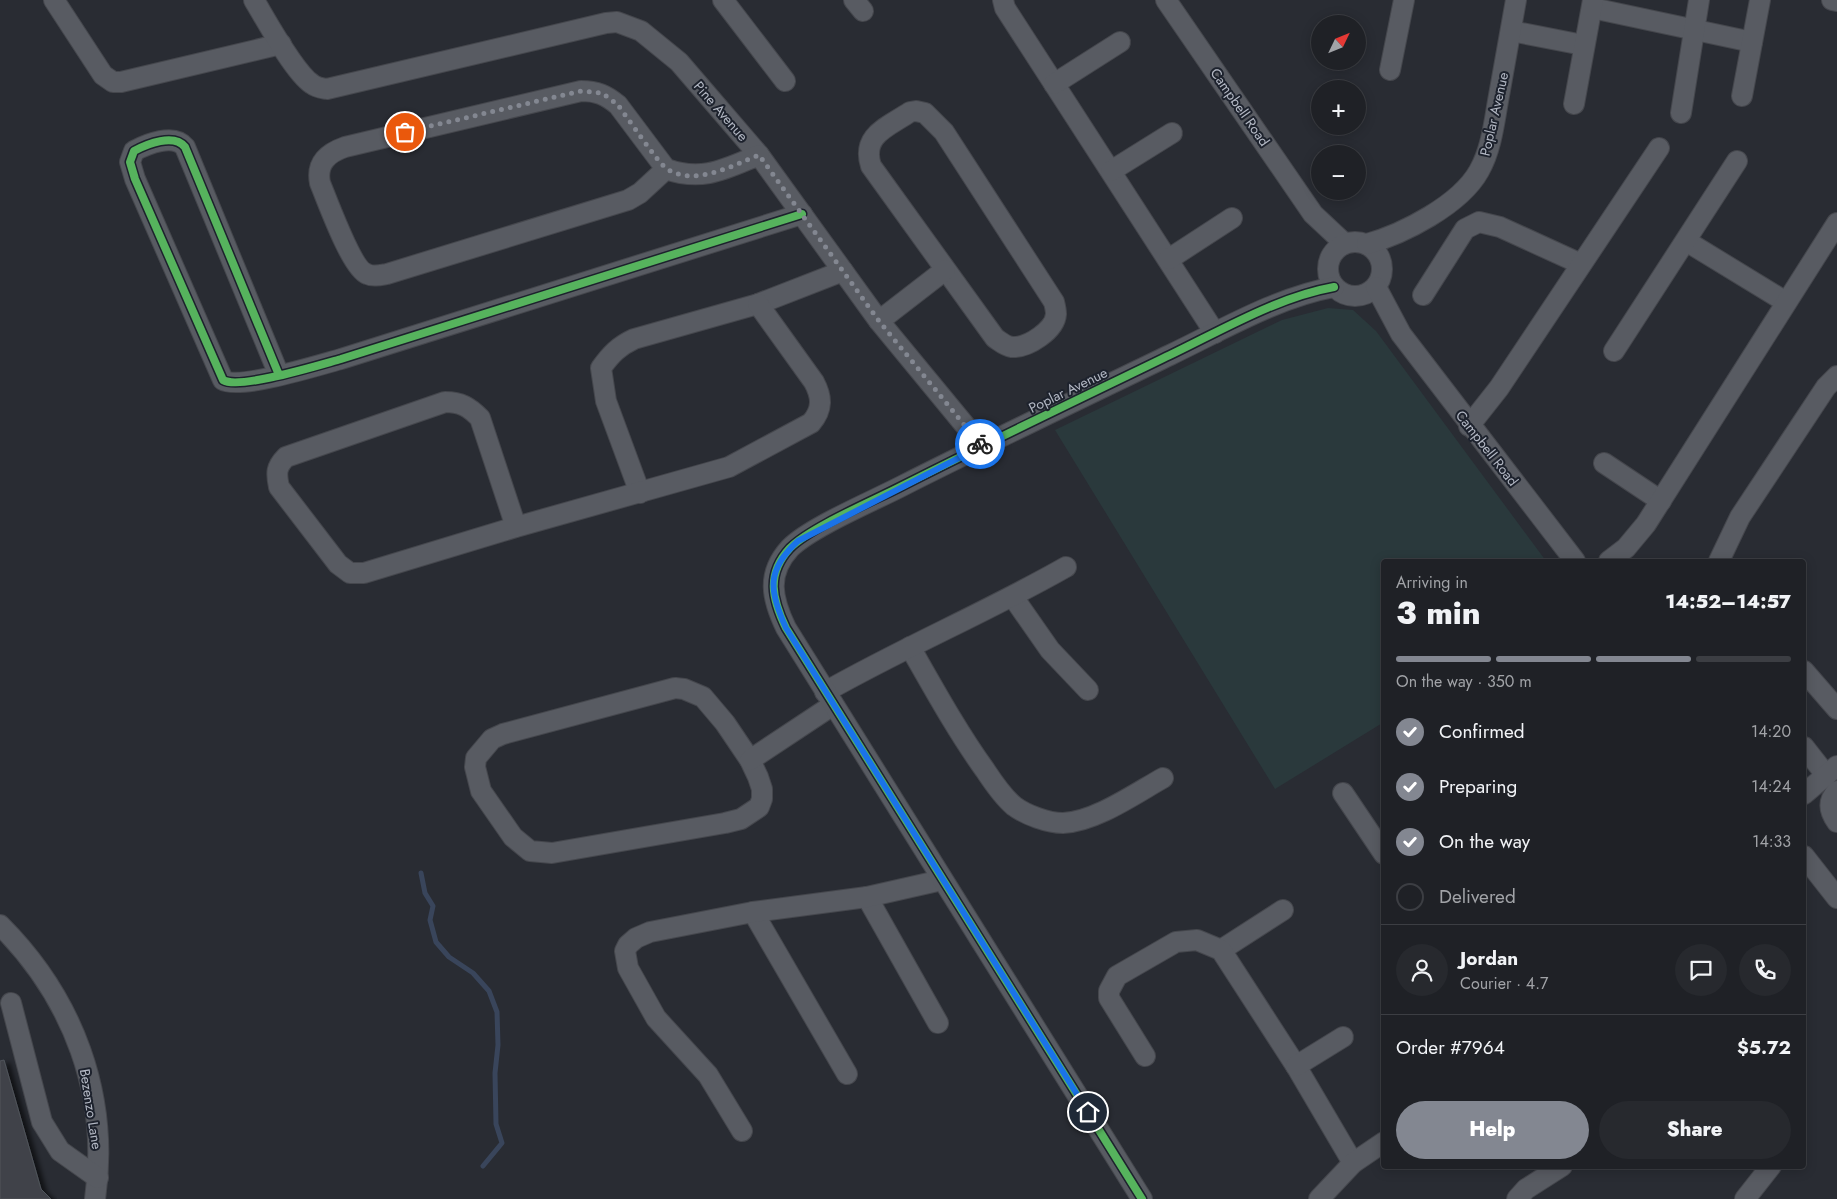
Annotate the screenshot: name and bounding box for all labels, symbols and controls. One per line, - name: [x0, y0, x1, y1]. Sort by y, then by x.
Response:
- north arrow: [1311, 15, 1366, 70]
- map controls: [1311, 15, 1366, 200]
- street label: Campbell Road: [1206, 64, 1274, 150]
- street label: Poplar Avenue: [1475, 70, 1513, 158]
- street label: Pine Avenue: [689, 77, 753, 145]
- button: +: [1311, 80, 1366, 135]
- pin: [384, 111, 426, 153]
- icon: bag: [391, 118, 419, 146]
- button: −: [1311, 145, 1366, 200]
- street label: Poplar Avenue: [1025, 362, 1111, 418]
- street label: Campbell Road: [1451, 406, 1523, 490]
- courier: [955, 419, 1005, 469]
- icon: bike: [966, 430, 994, 458]
- text: Arriving in: [1396, 571, 1468, 594]
- text: 14:52–14:57: [1665, 588, 1791, 615]
- text: 3 min: [1396, 590, 1481, 636]
- text: On the way · 350 m: [1396, 670, 1532, 693]
- icon: check: [1396, 718, 1424, 746]
- text: Confirmed: [1439, 718, 1525, 745]
- text: 14:20: [1751, 720, 1791, 743]
- icon: check: [1396, 773, 1424, 801]
- text: Preparing: [1439, 773, 1517, 800]
- text: 14:24: [1751, 775, 1791, 798]
- icon: check: [1396, 828, 1424, 856]
- text: On the way: [1439, 828, 1530, 855]
- text: 14:33: [1752, 830, 1791, 853]
- text: Delivered: [1439, 883, 1516, 910]
- button: person: [1396, 944, 1448, 996]
- button: chat: [1675, 944, 1727, 996]
- button: phone: [1739, 944, 1791, 996]
- text: Jordan: [1460, 945, 1518, 972]
- text: Courier · 4.7: [1460, 972, 1548, 995]
- text: Order #7964: [1396, 1034, 1505, 1061]
- text: $5.72: [1737, 1034, 1791, 1061]
- street label: Bezenzo Lane: [75, 1067, 107, 1151]
- pin: [1067, 1091, 1109, 1133]
- icon: home: [1074, 1098, 1102, 1126]
- button: Help: [1396, 1101, 1589, 1159]
- button: Share: [1599, 1101, 1791, 1159]

